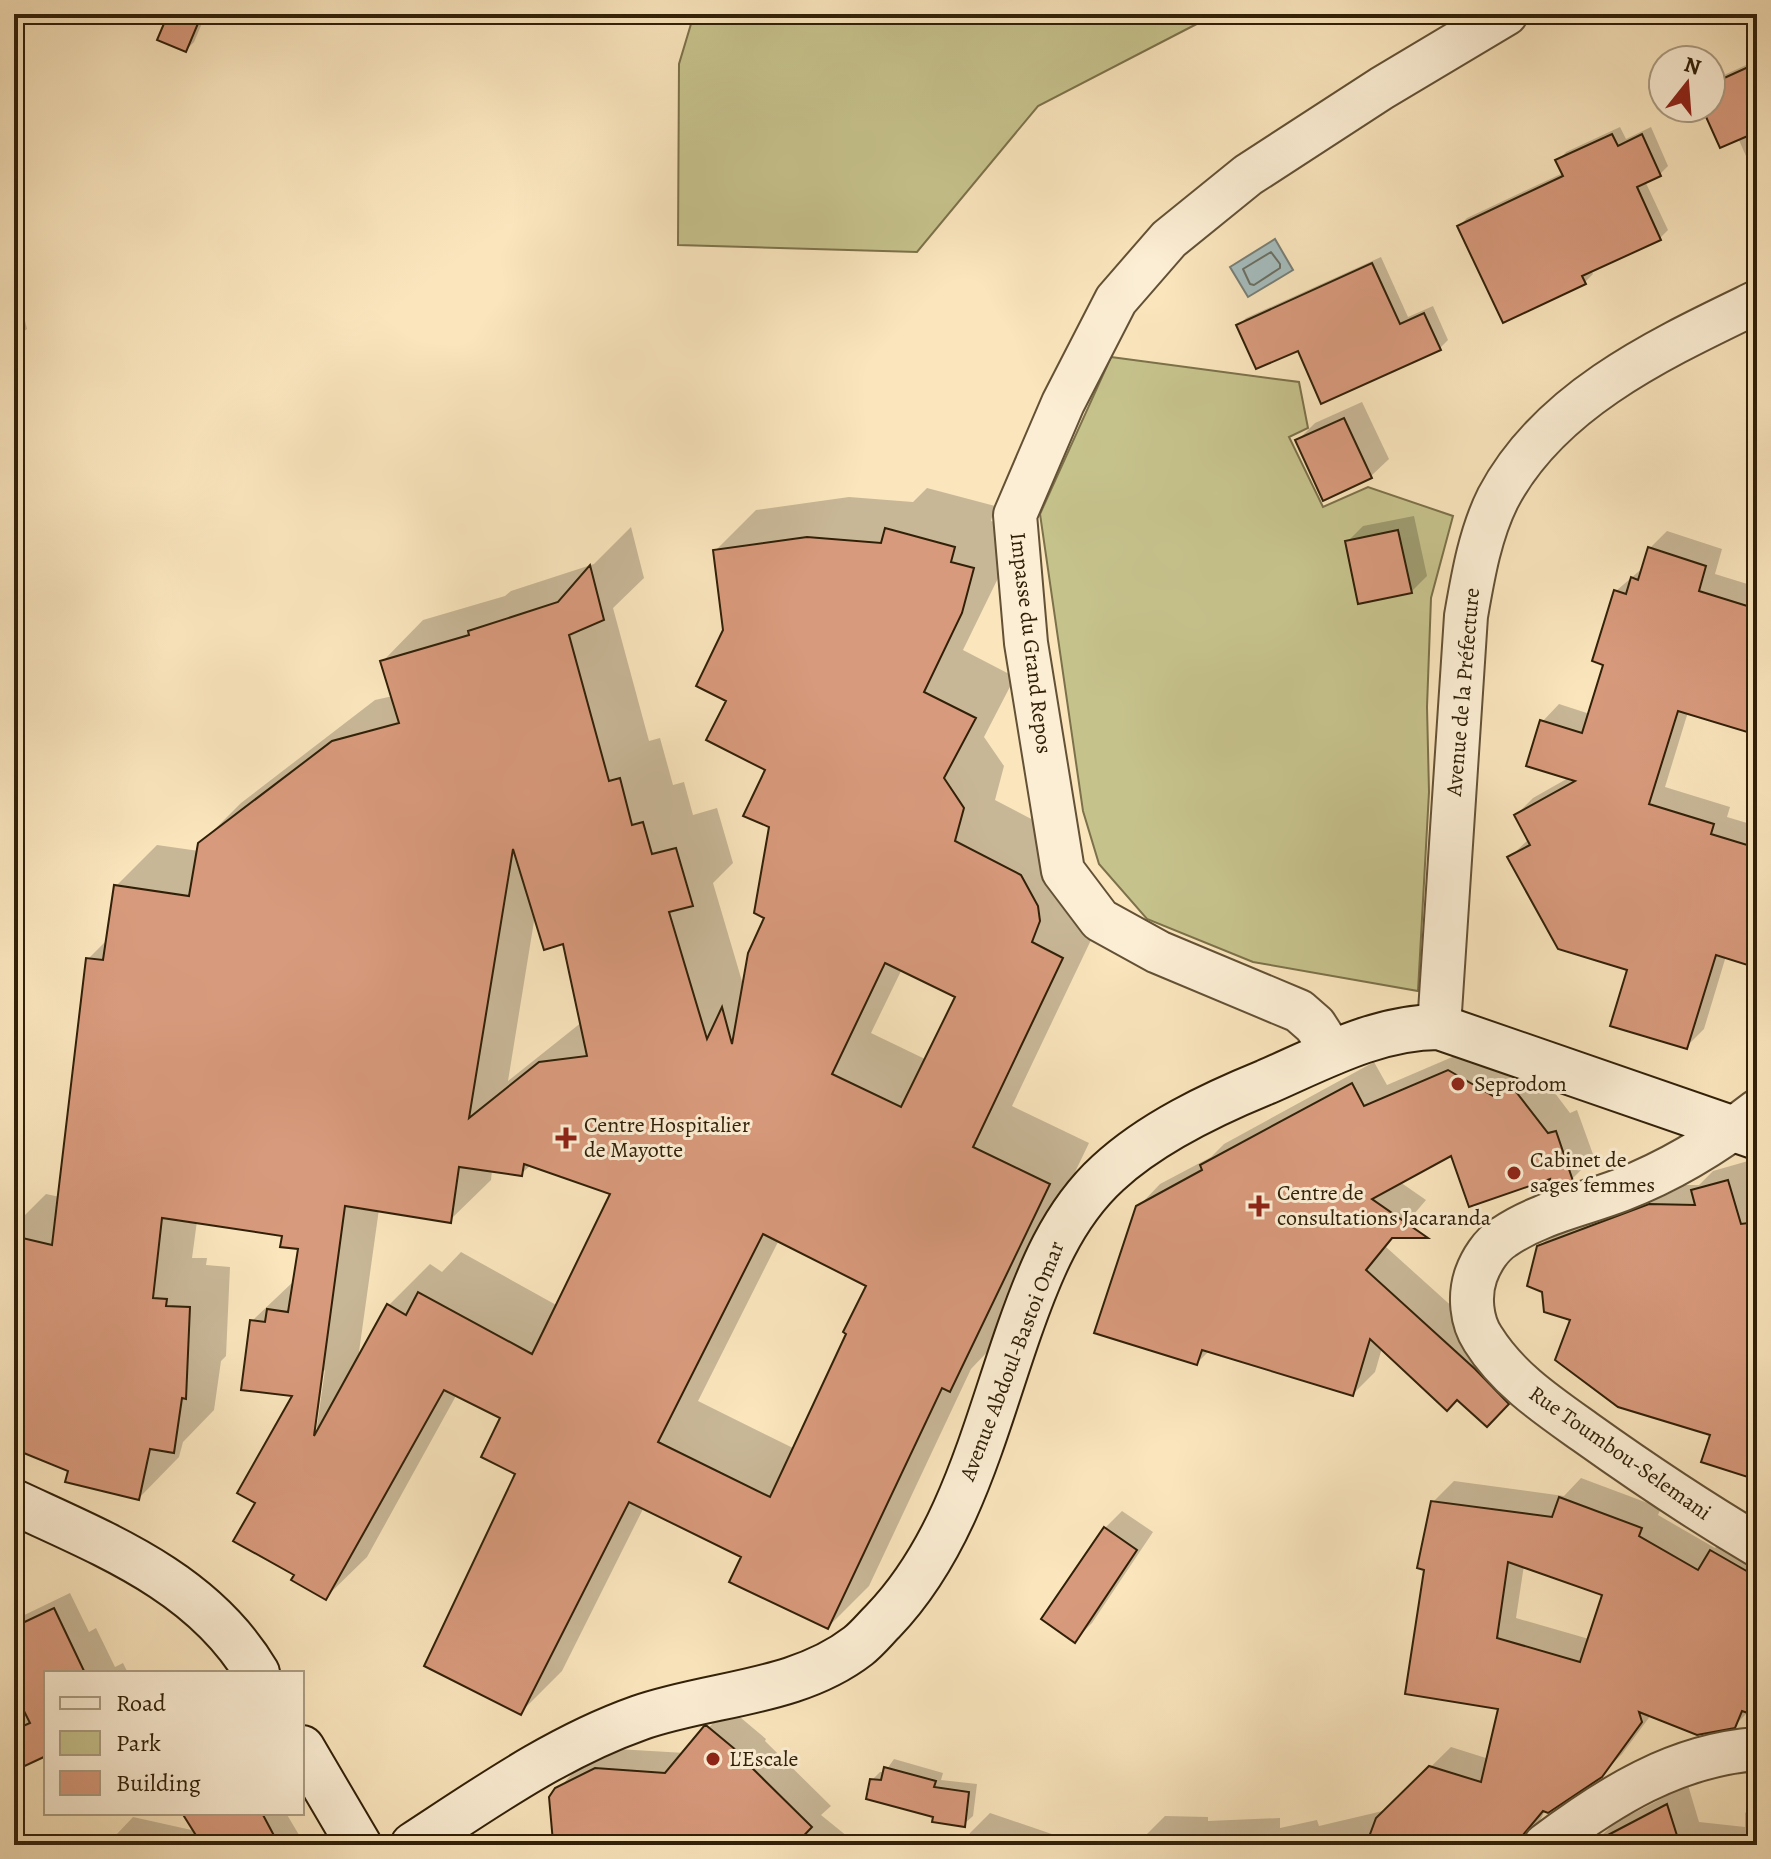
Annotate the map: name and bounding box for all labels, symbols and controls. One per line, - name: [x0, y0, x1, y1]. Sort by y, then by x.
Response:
- north arrow: [1647, 44, 1727, 124]
- text: N: [1681, 49, 1705, 83]
- street label: Impasse du Grand Repos: [1003, 531, 1059, 755]
- street label: Avenue de la Préfecture: [1439, 587, 1487, 798]
- place label: Seprodom: [1474, 1069, 1567, 1099]
- marker: Seprodom: [1449, 1075, 1467, 1093]
- place label: Centre Hospitalier de Mayotte: [584, 1110, 750, 1165]
- marker: Centre Hospitalier de Mayotte: [555, 1127, 577, 1149]
- place label: Cabinet de sages femmes: [1530, 1145, 1655, 1200]
- marker: Cabinet de sages femmes: [1505, 1164, 1523, 1182]
- place label: Centre de consultations Jacaranda: [1277, 1178, 1492, 1233]
- marker: Centre de consultations Jacaranda: [1248, 1195, 1270, 1217]
- street label: Avenue Abdoul-Bastoi Omar: [952, 1237, 1072, 1486]
- street label: Rue Toumbou-Selemani: [1523, 1379, 1717, 1527]
- legend: [44, 1671, 304, 1815]
- text: Road: [116, 1687, 166, 1719]
- text: Park: [116, 1727, 161, 1759]
- place label: L'Escale: [729, 1744, 798, 1774]
- marker: L'Escale: [704, 1750, 722, 1768]
- text: Building: [116, 1767, 201, 1799]

